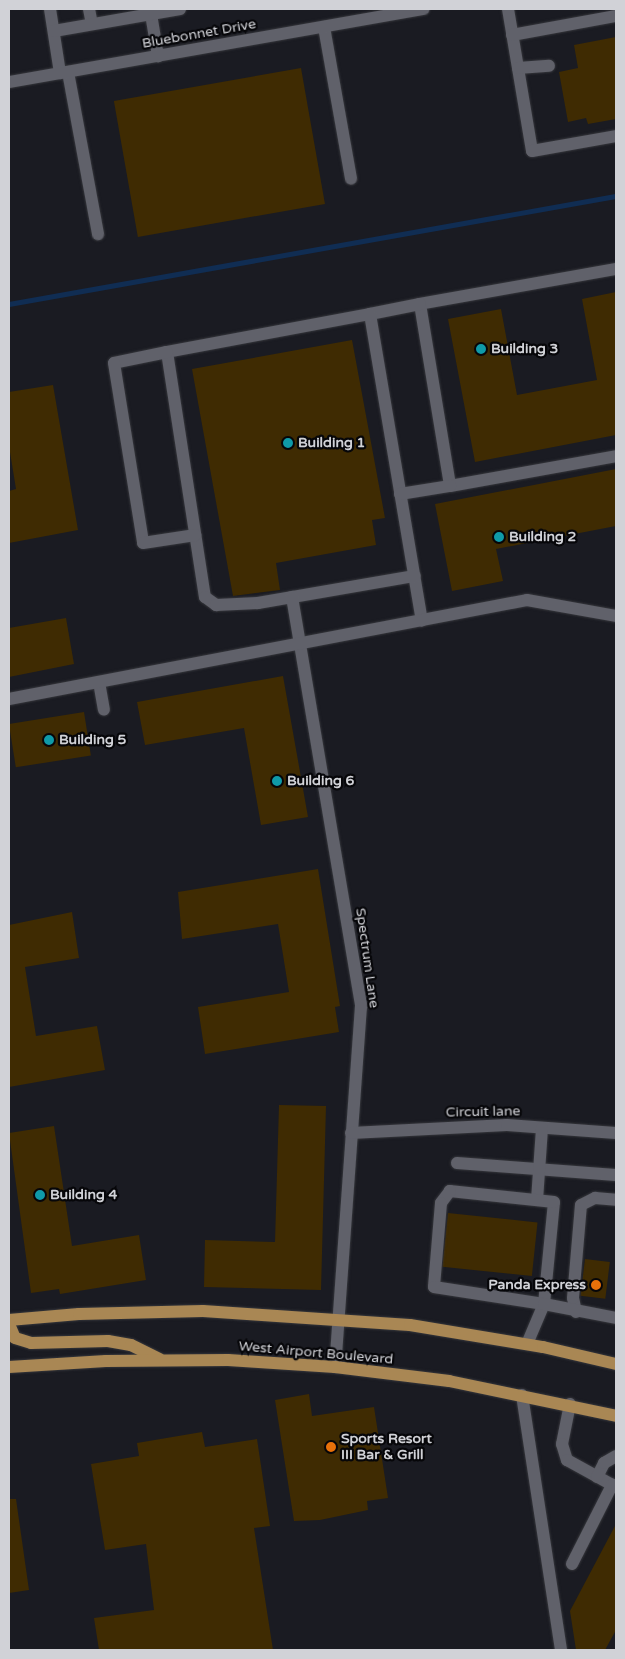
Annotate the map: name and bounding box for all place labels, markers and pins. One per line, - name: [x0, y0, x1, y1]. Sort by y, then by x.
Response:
- place label: Building 3: [491, 341, 558, 357]
- marker: Building 3: [475, 343, 487, 355]
- place label: Building 1: [298, 435, 365, 451]
- marker: Building 1: [282, 437, 294, 449]
- place label: Building 2: [509, 529, 576, 545]
- marker: Building 2: [493, 531, 505, 543]
- place label: Building 5: [59, 732, 126, 748]
- marker: Building 5: [43, 734, 55, 746]
- place label: Building 6: [287, 773, 354, 789]
- marker: Building 6: [271, 775, 283, 787]
- place label: Building 4: [50, 1187, 117, 1203]
- marker: Building 4: [34, 1189, 46, 1201]
- place label: Panda Express: [488, 1277, 586, 1293]
- marker: Panda Express: [590, 1279, 602, 1291]
- place label: Sports Resort III Bar & Grill: [341, 1431, 432, 1464]
- marker: Sports Resort III Bar & Grill: [325, 1441, 337, 1453]

